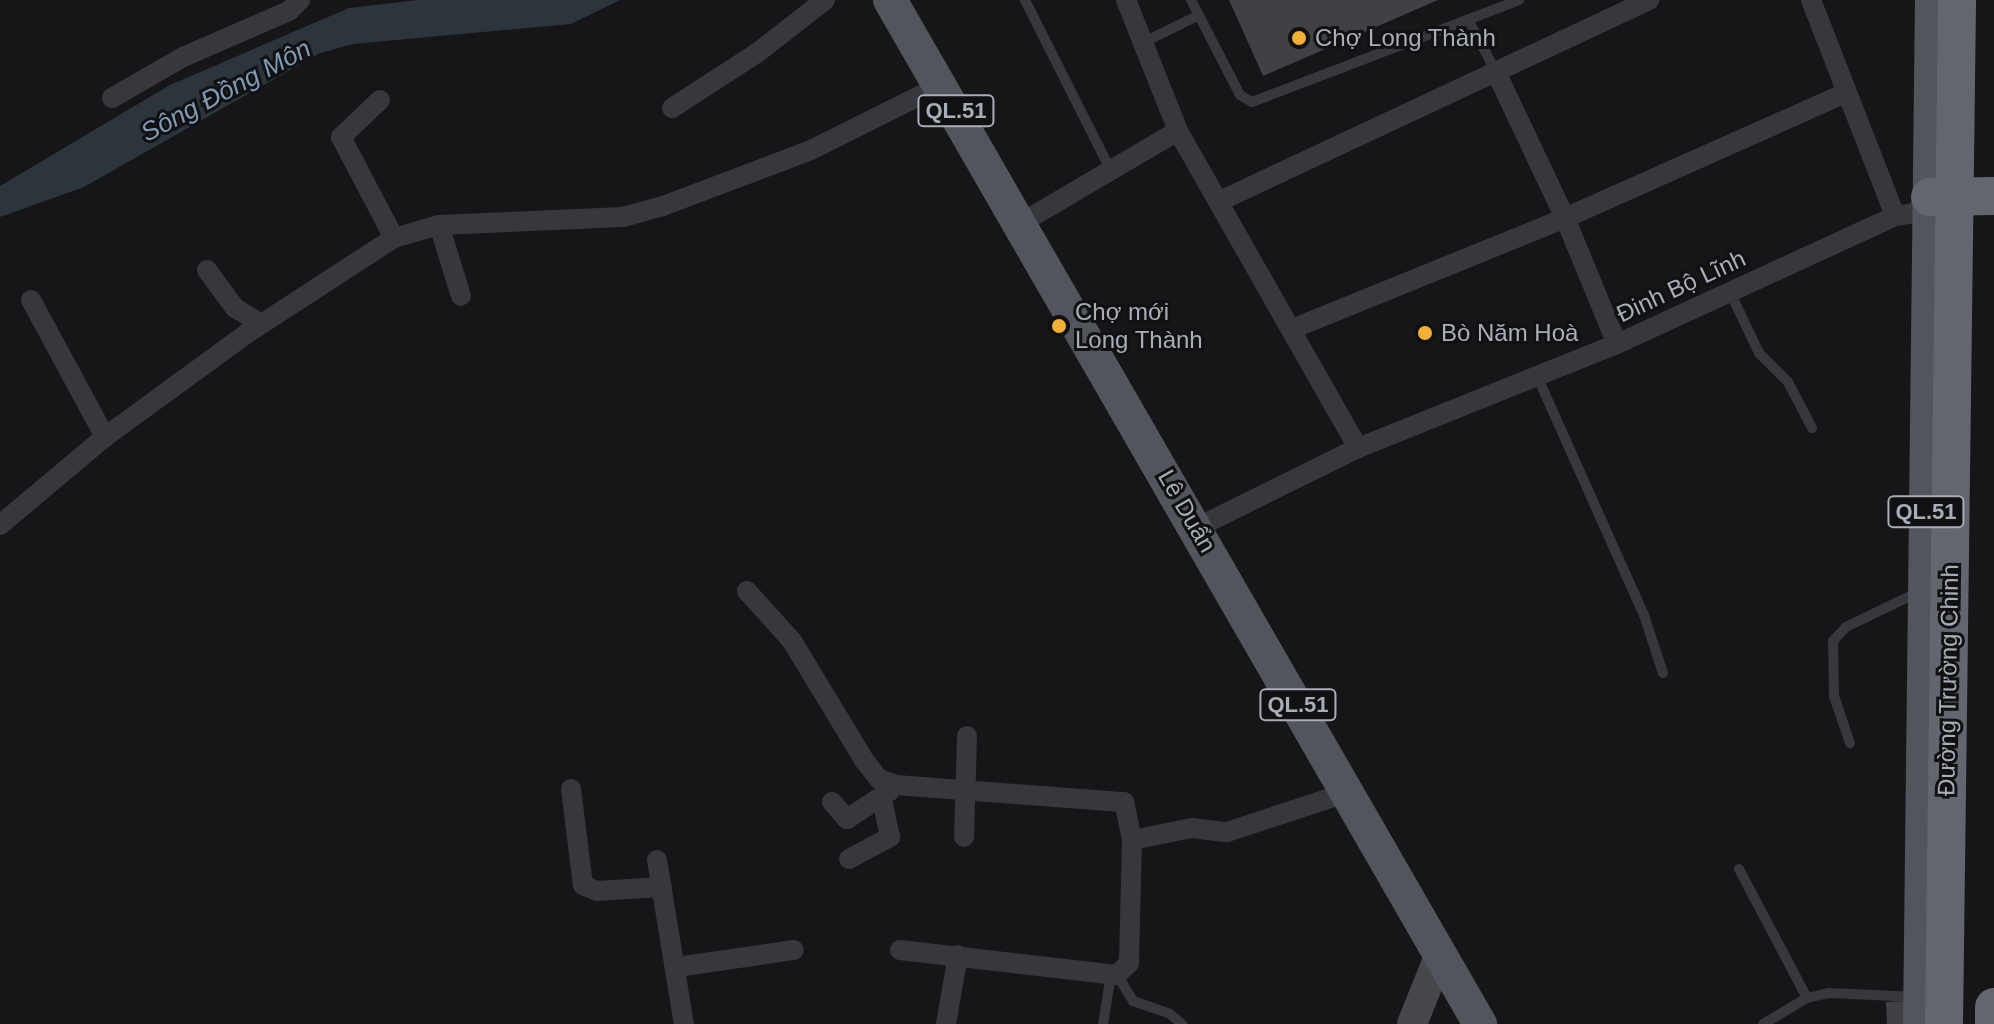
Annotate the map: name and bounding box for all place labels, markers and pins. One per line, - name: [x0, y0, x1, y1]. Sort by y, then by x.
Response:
- place label: Chợ Long Thành: [1315, 24, 1496, 52]
- marker: Chợ Long Thành: [1290, 29, 1308, 47]
- place label: Chợ mới Long Thành: [1075, 298, 1203, 354]
- marker: Chợ mới Long Thành: [1050, 317, 1068, 335]
- place label: Bò Năm Hoà: [1441, 319, 1578, 347]
- marker: Bò Năm Hoà: [1416, 324, 1434, 342]

